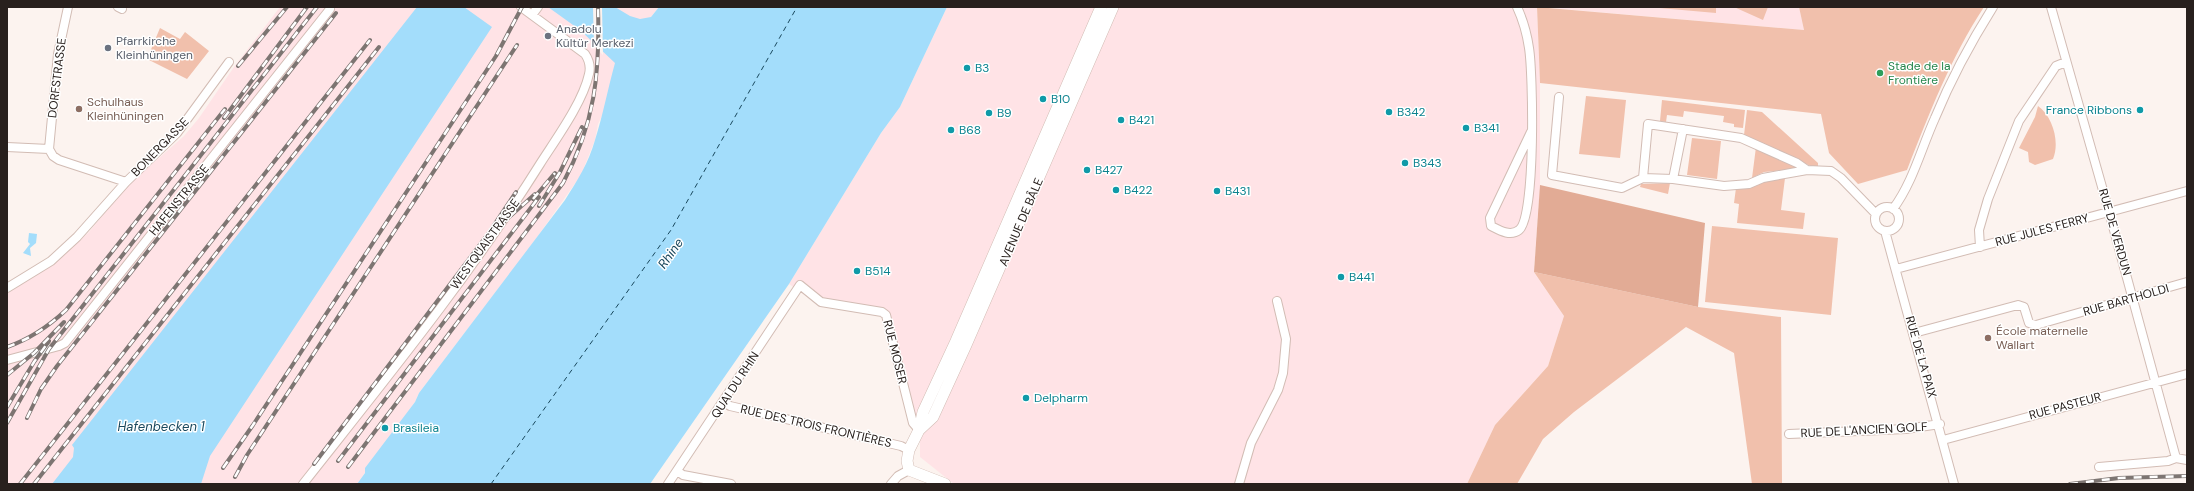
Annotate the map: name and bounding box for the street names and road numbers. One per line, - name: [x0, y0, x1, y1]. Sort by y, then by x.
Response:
- street label: DORFSTRASSE: [44, 37, 70, 119]
- street label: BONERGASSE: [128, 114, 192, 180]
- street label: HAFENSTRASSE: [145, 161, 213, 239]
- street label: AVENUE DE BÂLE: [995, 175, 1047, 268]
- street label: RUE DE VERDUN: [2095, 187, 2135, 277]
- street label: WESTQUAISTRASSE: [447, 195, 523, 293]
- street label: RUE JULES FERRY: [1993, 210, 2091, 250]
- street label: RUE BARTHOLDI: [2081, 280, 2171, 320]
- street label: RUE DE LA PAIX: [1902, 314, 1940, 400]
- street label: RUE MOSER: [879, 318, 911, 386]
- street label: QUAI DU RHIN: [707, 349, 763, 421]
- street label: RUE PASTEUR: [2027, 389, 2103, 423]
- street label: RUE DES TROIS FRONTIÈRES: [739, 401, 893, 451]
- street label: RUE DE L'ANCIEN GOLF: [1800, 419, 1928, 441]

